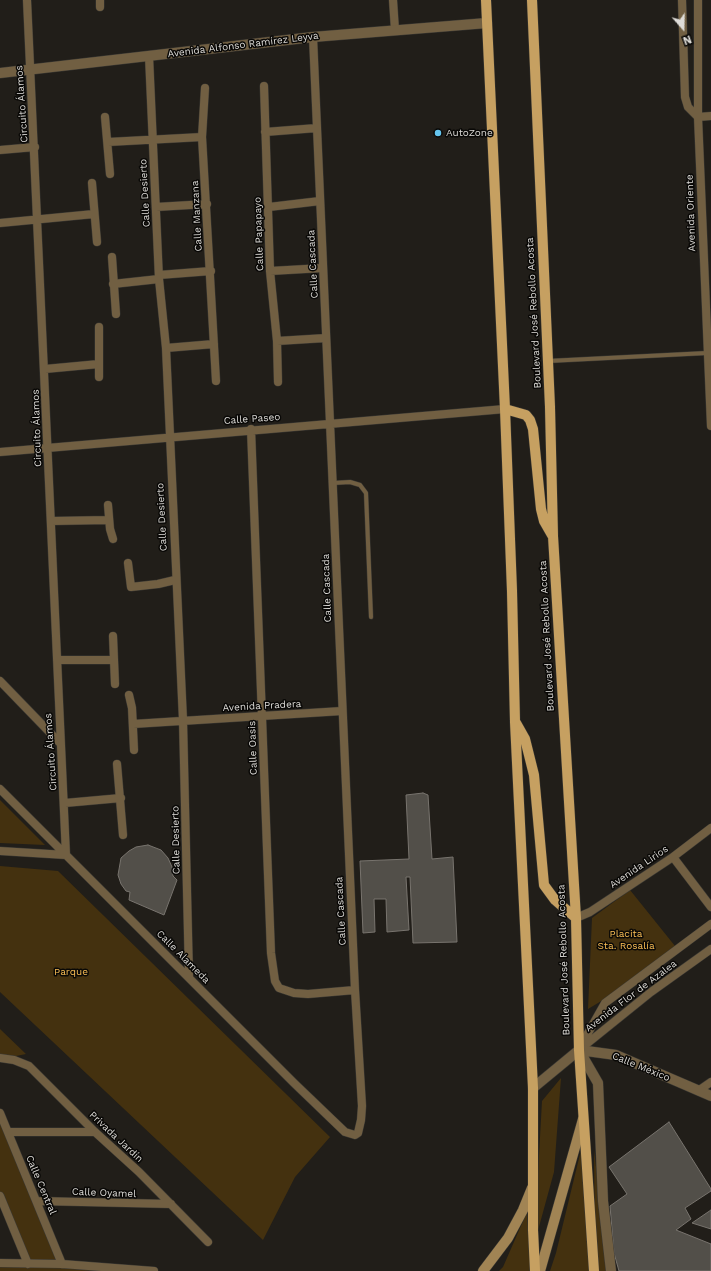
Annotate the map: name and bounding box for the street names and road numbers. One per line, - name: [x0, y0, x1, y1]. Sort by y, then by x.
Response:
- street label: Avenida Alfonso Ramírez Leyva: [167, 30, 319, 60]
- street label: Circuito Álamos: [13, 65, 31, 143]
- street label: Calle Desierto: [137, 158, 153, 228]
- street label: Avenida Oriente: [684, 174, 698, 252]
- street label: Calle Manzana: [189, 180, 205, 252]
- street label: Calle Papapayo: [252, 197, 266, 271]
- street label: Calle Cascada: [305, 229, 321, 299]
- street label: Boulevard José Rebollo Acosta: [524, 237, 544, 389]
- street label: Circuito Álamos: [30, 389, 44, 467]
- street label: Calle Paseo: [223, 411, 281, 427]
- street label: Calle Desierto: [154, 482, 170, 552]
- street label: Calle Cascada: [320, 553, 334, 623]
- street label: Boulevard José Rebollo Acosta: [537, 560, 557, 712]
- street label: Avenida Pradera: [222, 698, 302, 714]
- street label: Circuito Álamos: [42, 713, 60, 791]
- street label: Calle Oasis: [246, 721, 260, 775]
- street label: Calle Desierto: [169, 806, 183, 874]
- street label: Avenida Lirios: [607, 843, 671, 891]
- street label: Calle Cascada: [333, 876, 349, 946]
- street label: Boulevard José Rebollo Acosta: [555, 884, 573, 1036]
- street label: Calle Alameda: [154, 928, 212, 986]
- street label: Avenida Flor de Azalea: [583, 958, 679, 1034]
- street label: Calle México: [610, 1050, 672, 1084]
- street label: Privada Jardín: [87, 1109, 145, 1165]
- street label: Calle Central: [23, 1153, 59, 1217]
- street label: Calle Oyamel: [72, 1186, 136, 1200]

